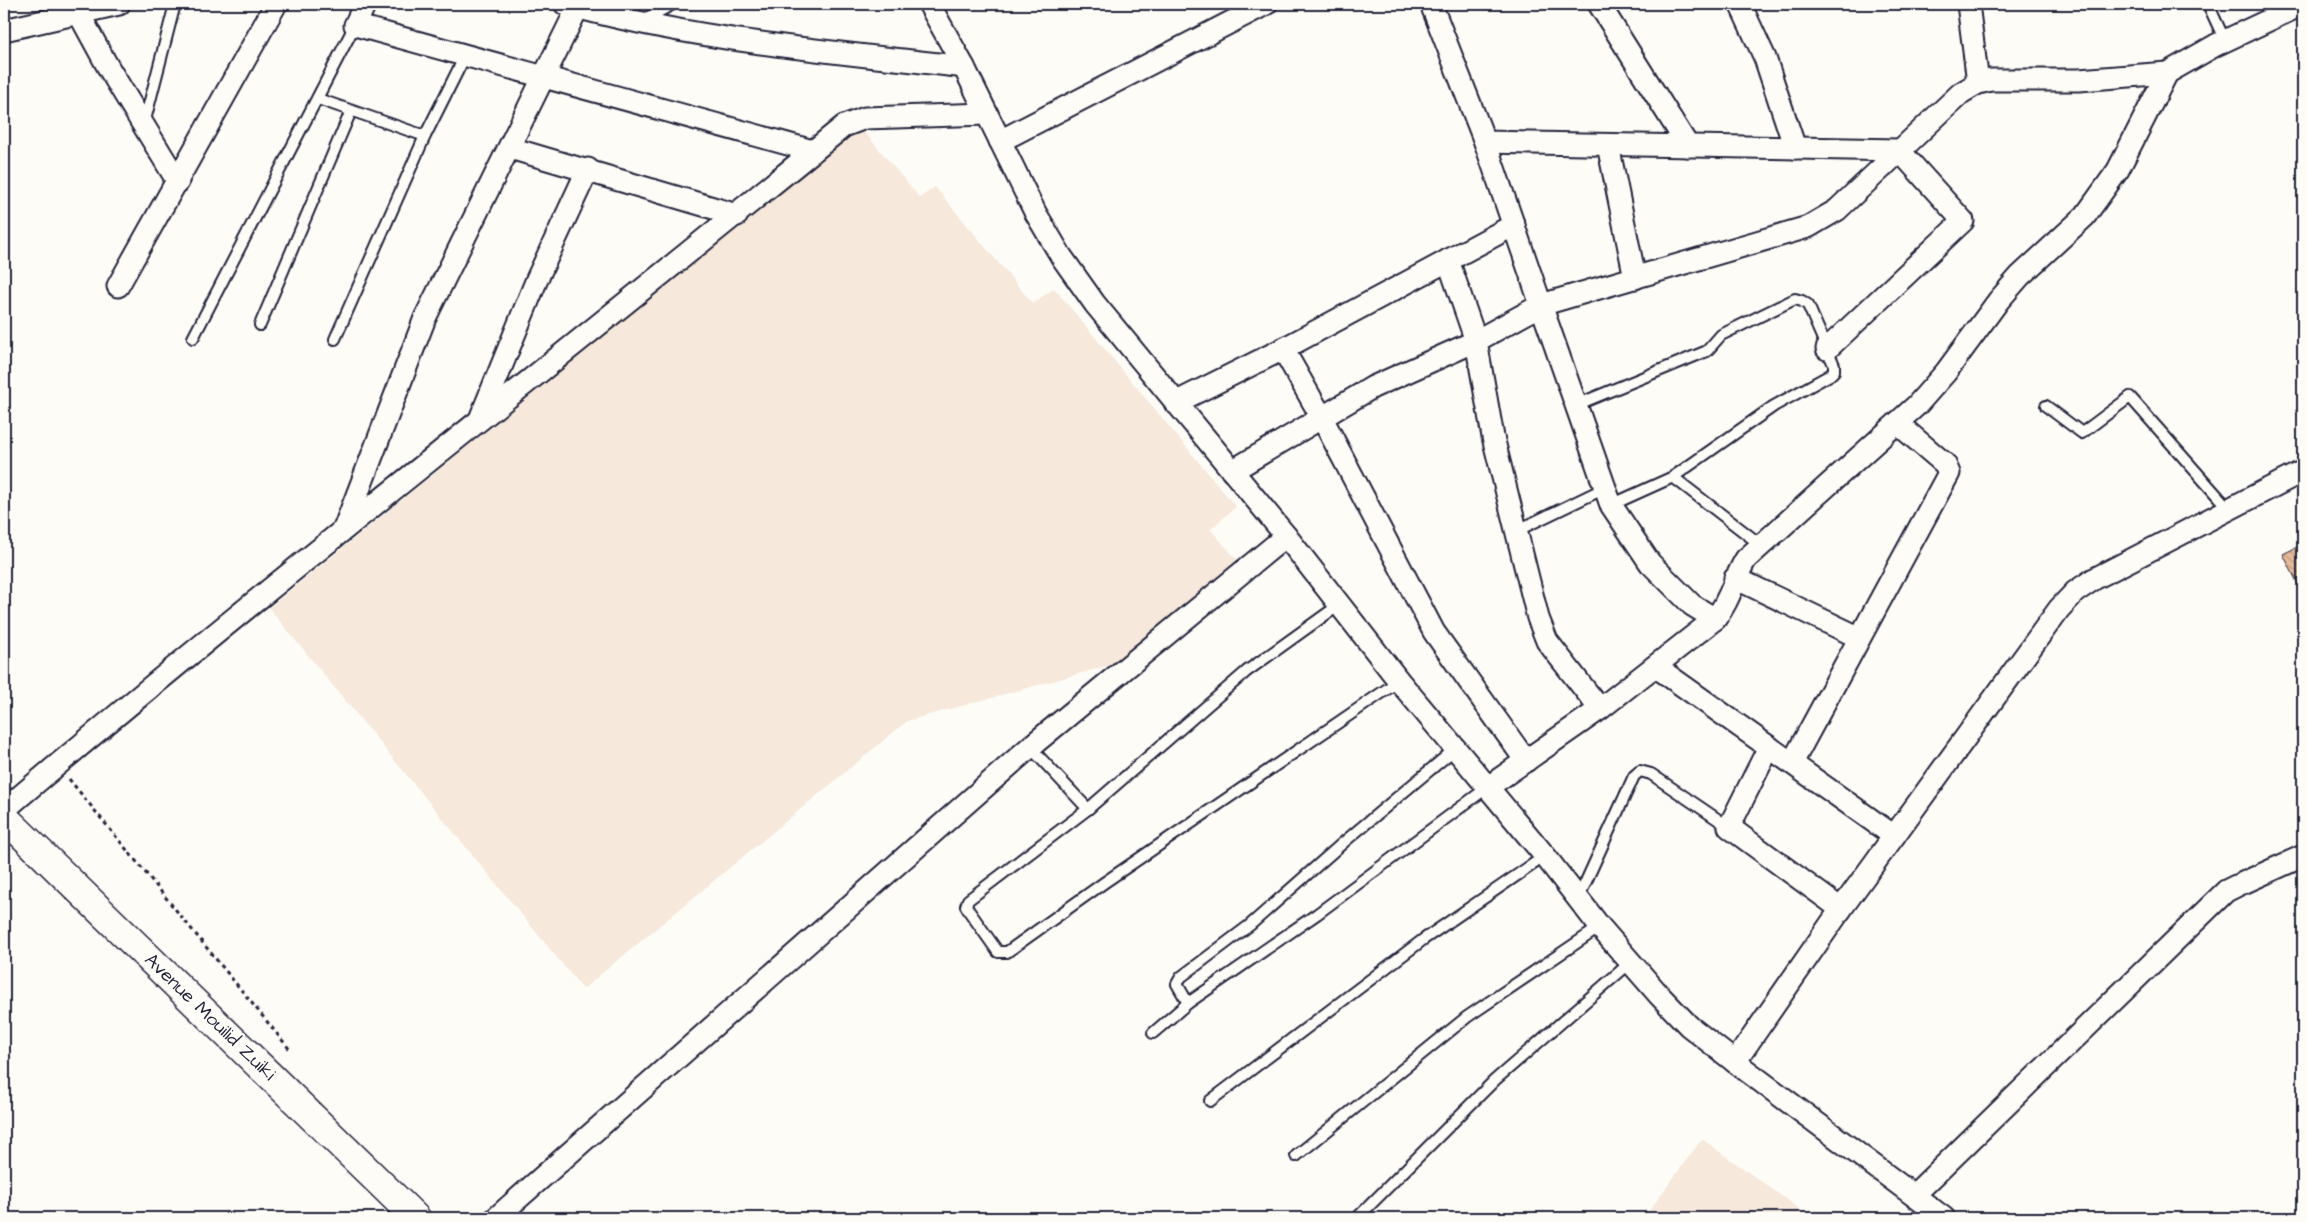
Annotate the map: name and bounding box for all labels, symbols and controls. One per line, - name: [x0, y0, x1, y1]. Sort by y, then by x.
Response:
- street label: Avenue Mouilid Zuiki: [138, 947, 282, 1087]

